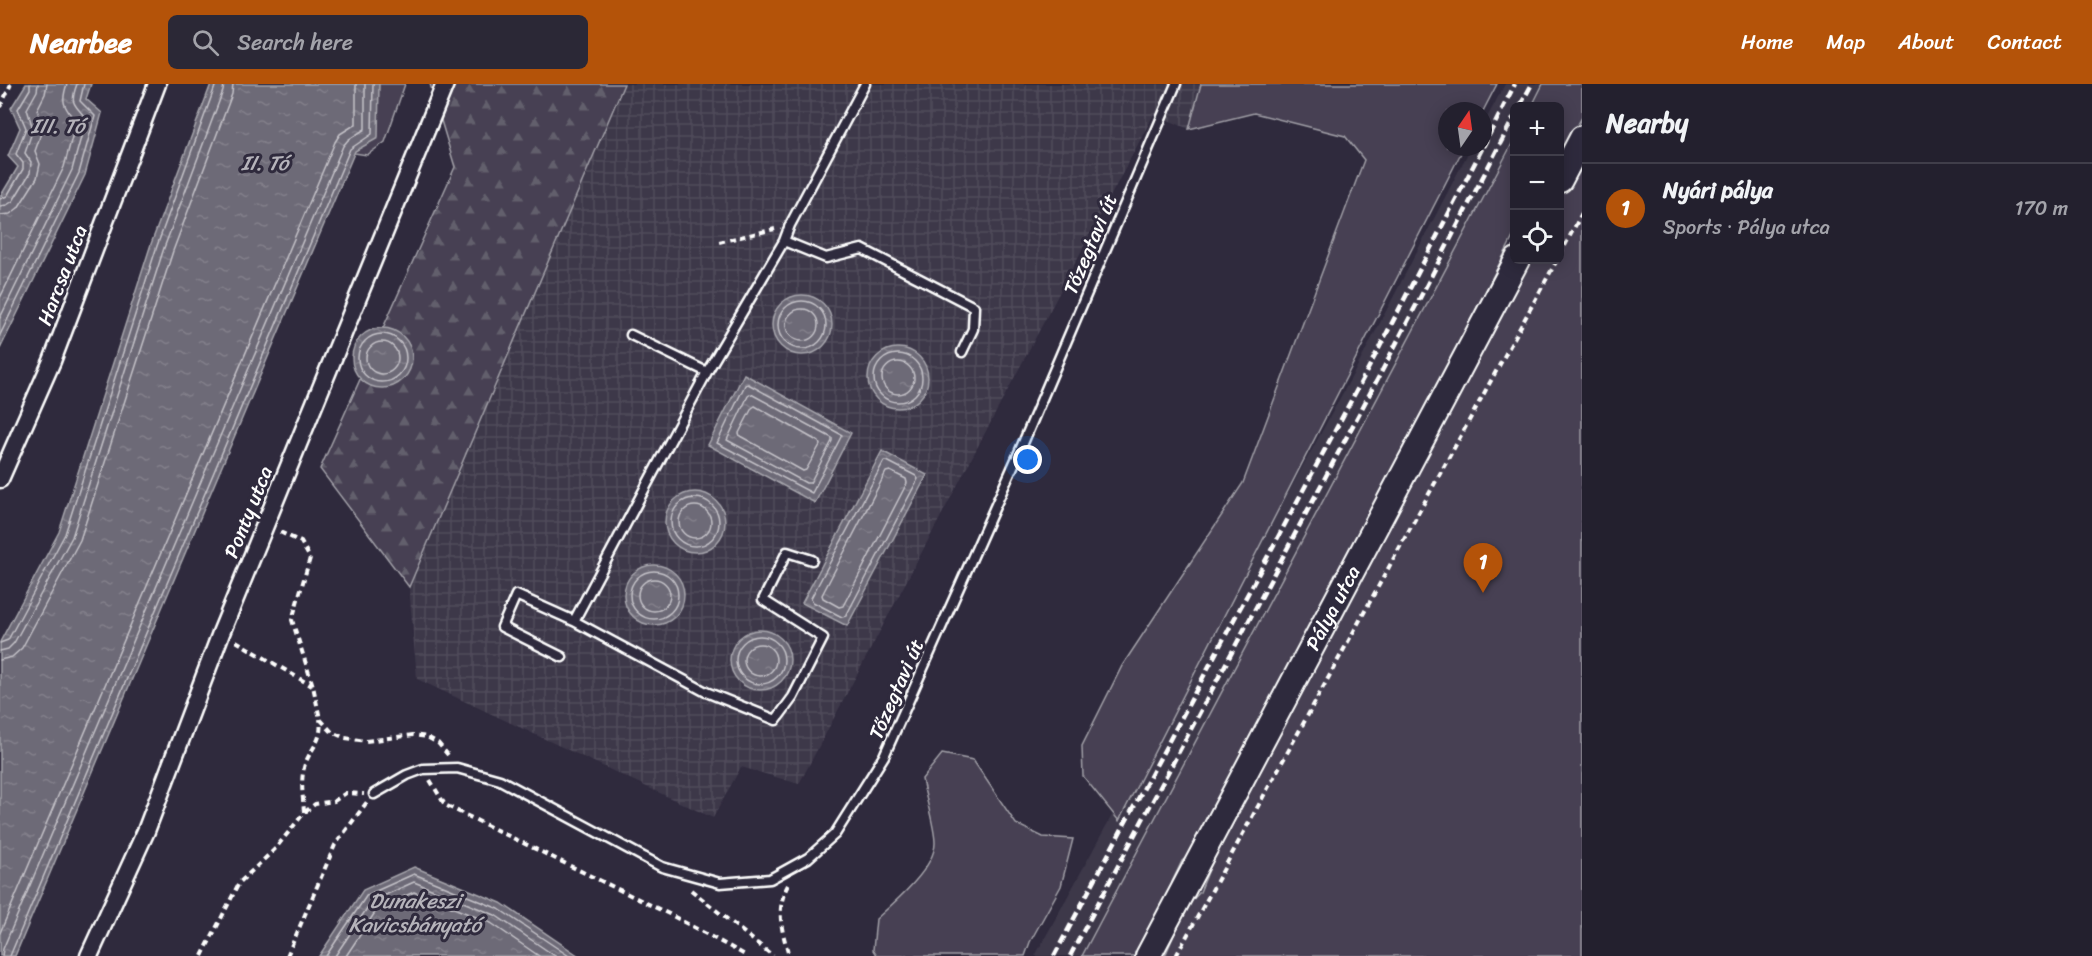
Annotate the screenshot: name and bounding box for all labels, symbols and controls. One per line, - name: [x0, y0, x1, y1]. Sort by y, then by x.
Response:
- search box: [168, 15, 588, 69]
- text: Nearbee: [30, 18, 132, 67]
- text: Search here: [237, 23, 353, 62]
- text: Home: [1741, 23, 1793, 61]
- text: Map: [1826, 23, 1865, 61]
- text: About: [1898, 23, 1955, 61]
- text: Contact: [1988, 23, 2062, 61]
- icon: search: [189, 26, 222, 59]
- text: Nearby: [1606, 100, 1688, 146]
- north arrow: [1438, 102, 1492, 156]
- map controls: [1510, 102, 1564, 264]
- button: +: [1510, 102, 1564, 156]
- water label: III. Tó: [30, 107, 89, 145]
- water label: II. Tó: [240, 144, 293, 182]
- button: −: [1510, 156, 1564, 210]
- text: Nyári pálya: [1663, 171, 1773, 210]
- street label: Tőzegtavi út: [1053, 188, 1128, 300]
- text: 1: [1621, 191, 1630, 226]
- text: 170 m: [2015, 191, 2068, 226]
- button: locate: [1510, 210, 1564, 264]
- text: Sports · Pálya utca: [1663, 210, 1830, 245]
- street label: Harcsa utca: [27, 220, 98, 331]
- your location: [1013, 445, 1042, 474]
- street label: Ponty utca: [214, 461, 283, 564]
- pin: 1: [1464, 544, 1502, 593]
- street label: Pálya utca: [1296, 559, 1370, 657]
- street label: Tőzegtavi út: [859, 633, 934, 745]
- water label: Dunakeszi Kavicsbányató: [349, 882, 486, 944]

